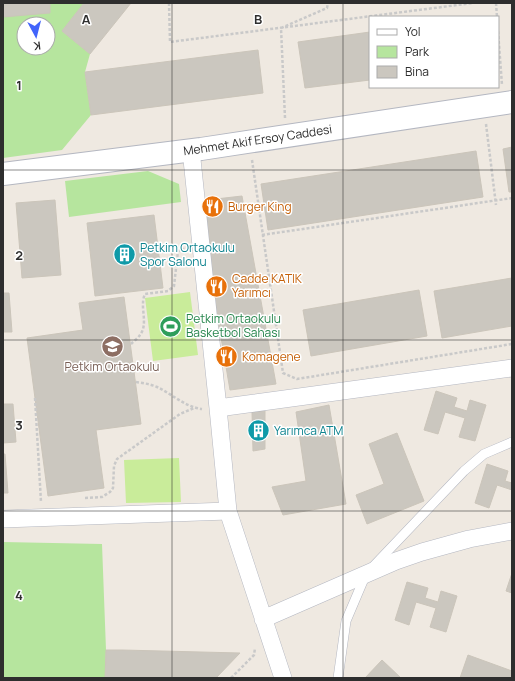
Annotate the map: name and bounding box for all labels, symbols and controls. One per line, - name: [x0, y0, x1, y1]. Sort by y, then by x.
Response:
- text: A: [82, 10, 91, 28]
- text: B: [254, 10, 262, 28]
- north arrow: [16, 16, 56, 56]
- legend: [369, 16, 499, 88]
- text: Yol: [405, 23, 421, 40]
- text: K: [32, 39, 42, 54]
- text: Park: [405, 43, 430, 60]
- text: Bina: [405, 63, 429, 80]
- text: 1: [16, 76, 22, 94]
- street label: Mehmet Akif Ersoy Caddesi: [182, 120, 333, 159]
- restaurant icon: Burger King: [199, 194, 225, 220]
- place label: Burger King: [228, 198, 292, 215]
- place label: Petkim Ortaokulu Spor Salonu: [140, 239, 235, 270]
- building icon: Petkim Ortaokulu Spor Salonu: [112, 242, 138, 268]
- text: 2: [15, 246, 23, 264]
- place label: Cadde KATIK Yarımcı: [232, 270, 303, 301]
- restaurant icon: Cadde KATIK Yarımcı: [204, 273, 230, 299]
- place label: Petkim Ortaokulu Basketbol Sahası: [186, 310, 281, 341]
- sports icon: Petkim Ortaokulu Basketbol Sahası: [158, 313, 184, 339]
- school or university icon: Petkim Ortaokulu: [99, 333, 125, 359]
- restaurant icon: Komagene: [214, 344, 240, 370]
- place label: Komagene: [242, 348, 301, 365]
- place label: Petkim Ortaokulu: [65, 358, 159, 375]
- text: 3: [15, 416, 23, 434]
- building icon: Yarımca ATM: [246, 418, 272, 444]
- place label: Yarımca ATM: [274, 422, 343, 439]
- text: 4: [15, 586, 23, 604]

